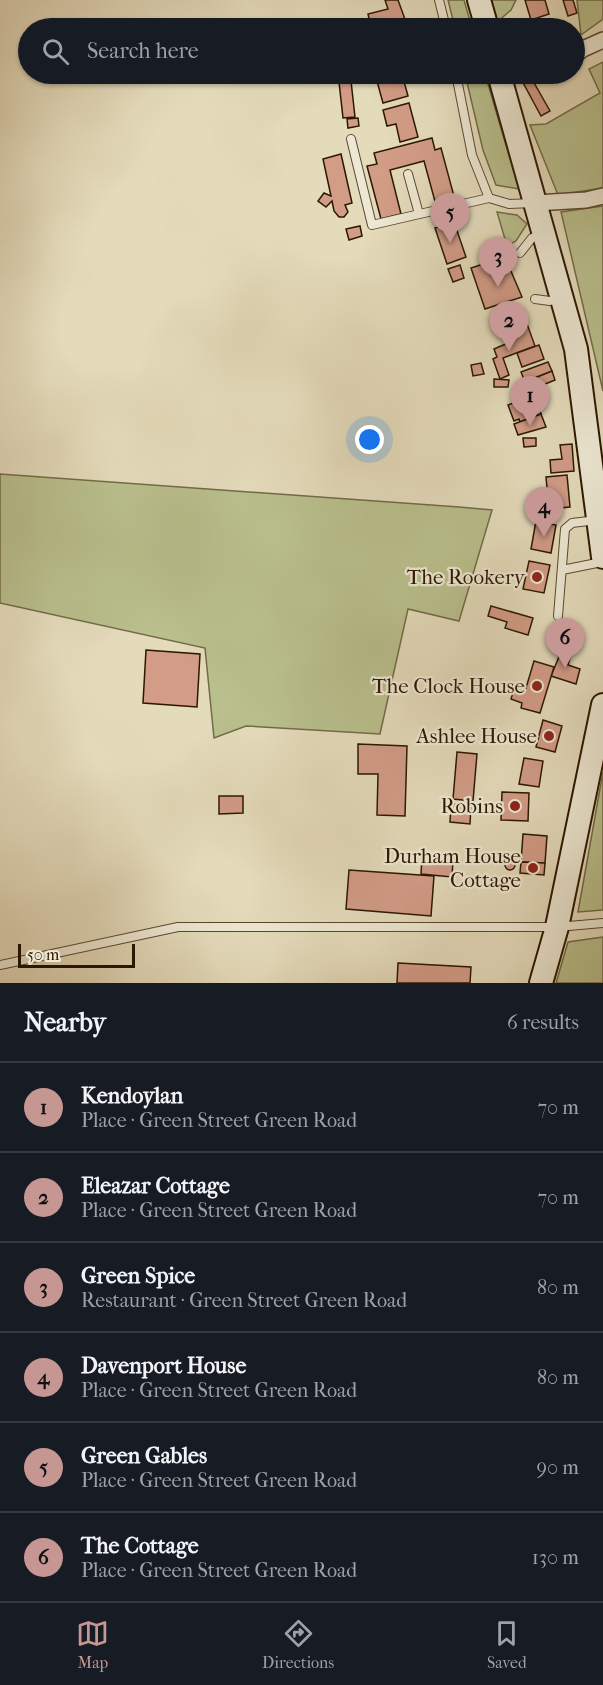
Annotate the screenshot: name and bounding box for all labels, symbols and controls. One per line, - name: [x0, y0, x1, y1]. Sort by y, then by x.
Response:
- search box: [18, 18, 585, 84]
- icon: search: [39, 35, 72, 68]
- text: Search here: [87, 38, 199, 64]
- pin: 5: [430, 194, 470, 243]
- pin: 3: [478, 238, 518, 287]
- pin: 2: [490, 302, 528, 351]
- pin: 1: [510, 376, 550, 426]
- your location: [355, 425, 384, 454]
- pin: 4: [524, 488, 564, 537]
- place label: The Rookery: [407, 565, 526, 589]
- marker: The Rookery: [530, 570, 544, 584]
- pin: 6: [546, 618, 584, 668]
- place label: The Clock House: [372, 674, 525, 698]
- marker: The Clock House: [530, 679, 544, 693]
- place label: Ashlee House: [415, 724, 537, 748]
- marker: Ashlee House: [542, 729, 556, 743]
- place label: Robins: [440, 794, 503, 818]
- marker: Robins: [508, 799, 522, 813]
- place label: Durham House Cottage: [384, 844, 521, 892]
- marker: Durham House Cottage: [526, 861, 540, 875]
- scale bar: [18, 941, 135, 968]
- text: 50 m: [27, 945, 59, 964]
- text: Nearby: [24, 1007, 106, 1038]
- text: 6 results: [507, 1011, 579, 1034]
- text: Kendoylan: [81, 1083, 183, 1109]
- text: 1: [40, 1096, 47, 1119]
- text: 70 m: [537, 1096, 579, 1119]
- text: Place · Green Street Green Road: [81, 1109, 357, 1132]
- text: Eleazar Cottage: [81, 1173, 230, 1199]
- text: 2: [38, 1186, 49, 1209]
- text: 70 m: [537, 1186, 579, 1209]
- text: Place · Green Street Green Road: [81, 1199, 357, 1222]
- text: Green Spice: [81, 1263, 195, 1289]
- text: 3: [39, 1276, 48, 1299]
- text: 80 m: [537, 1276, 579, 1299]
- text: Restaurant · Green Street Green Road: [81, 1289, 407, 1312]
- text: Davenport House: [81, 1353, 246, 1379]
- text: 4: [38, 1366, 49, 1389]
- text: 80 m: [537, 1366, 579, 1389]
- text: Place · Green Street Green Road: [81, 1379, 357, 1402]
- text: Green Gables: [81, 1443, 207, 1469]
- text: 5: [39, 1456, 48, 1479]
- text: 90 m: [537, 1456, 579, 1479]
- text: Place · Green Street Green Road: [81, 1469, 357, 1492]
- text: The Cottage: [81, 1533, 199, 1559]
- text: 6: [38, 1546, 49, 1569]
- text: 130 m: [532, 1546, 579, 1569]
- text: Place · Green Street Green Road: [81, 1559, 357, 1582]
- tab: Map: [76, 1617, 109, 1672]
- tab: Directions: [262, 1617, 334, 1672]
- tab: Saved: [487, 1617, 527, 1672]

